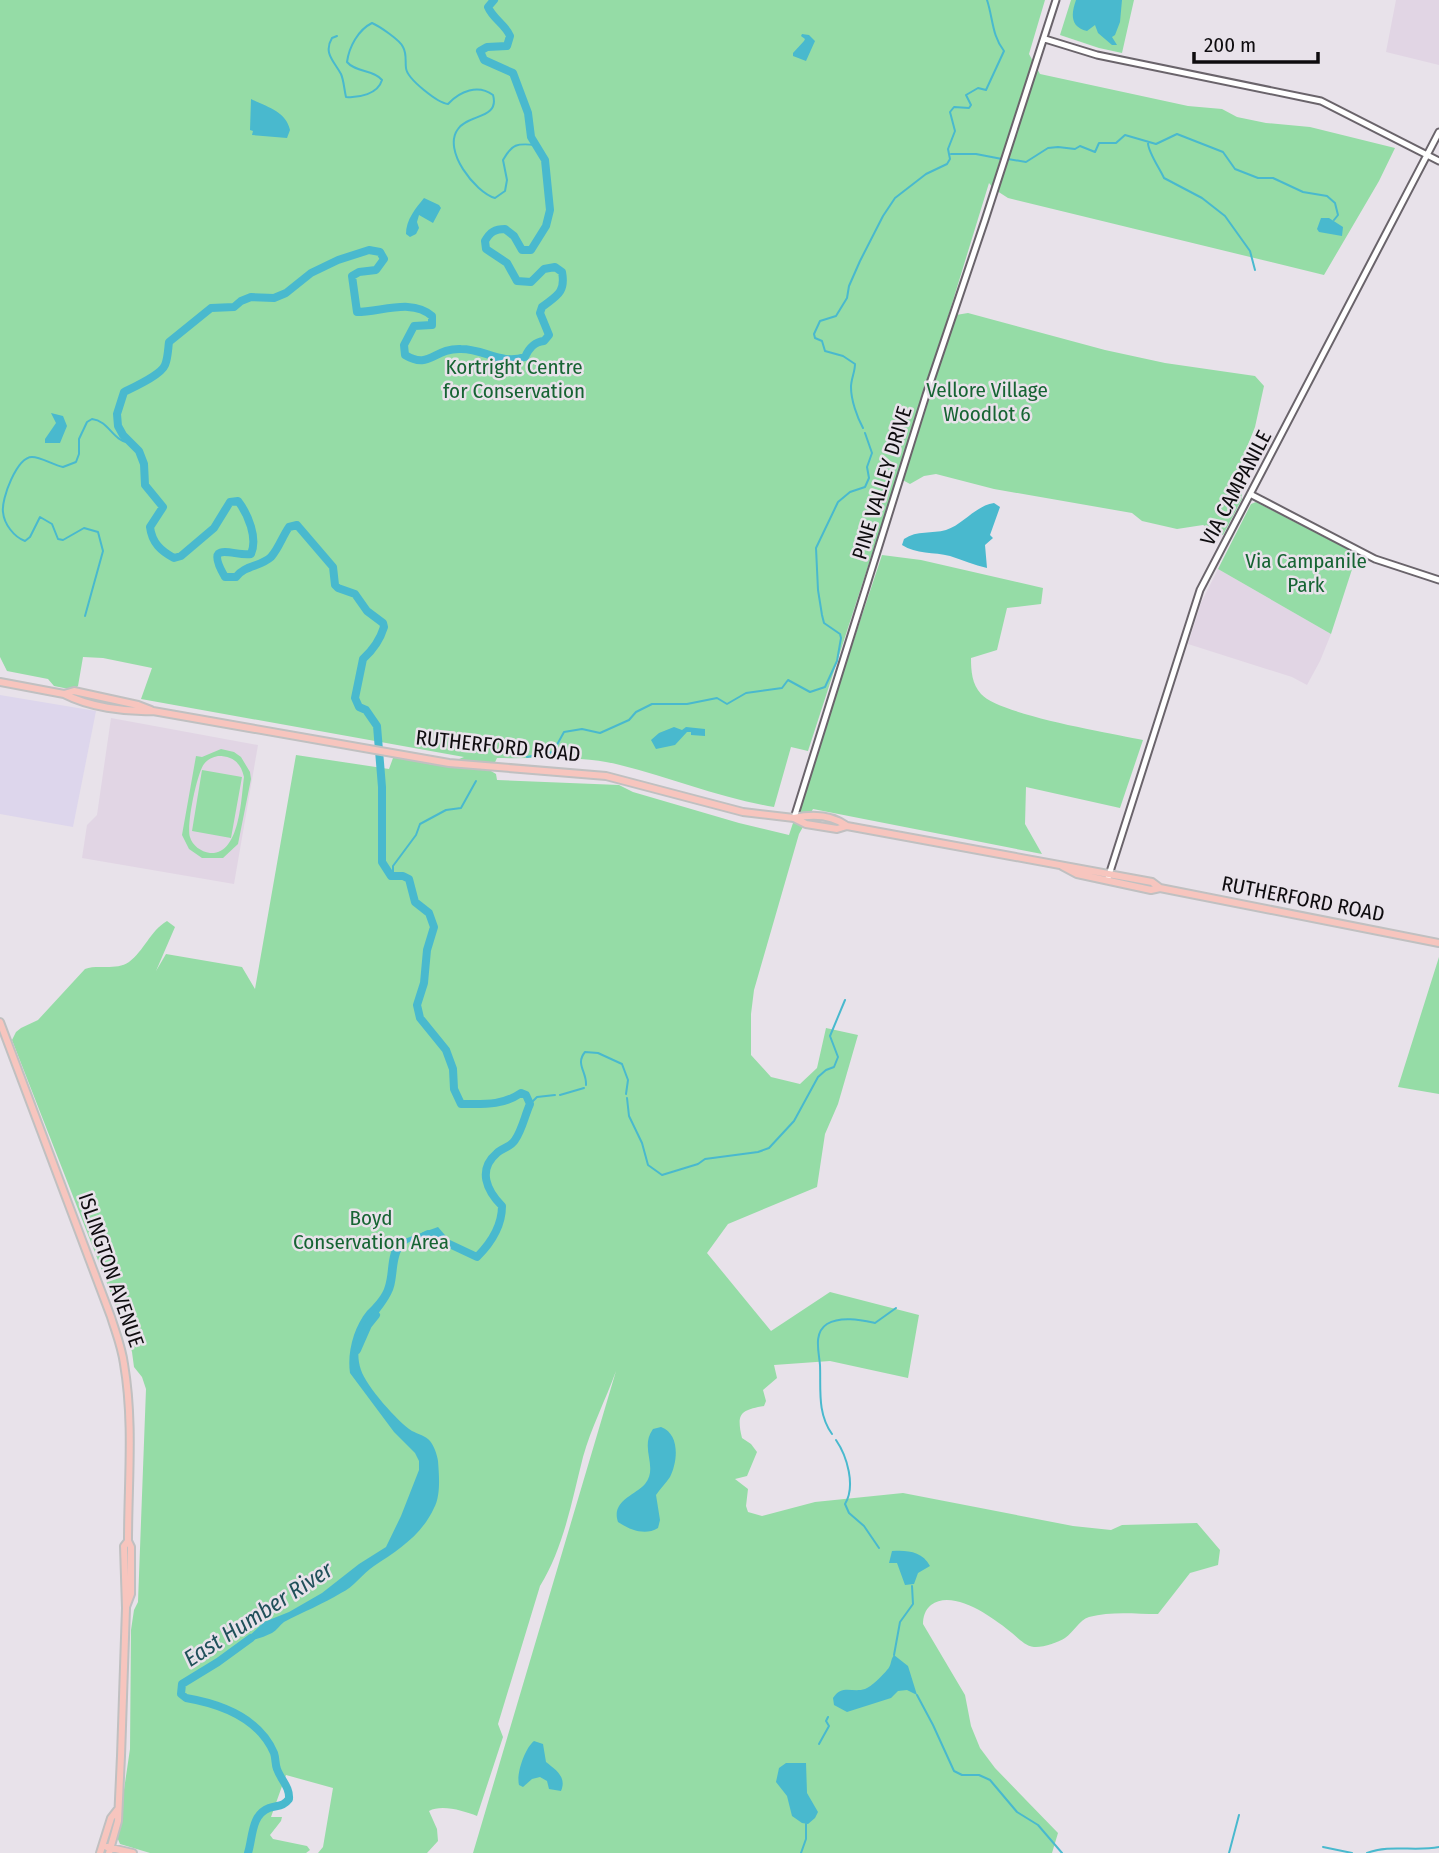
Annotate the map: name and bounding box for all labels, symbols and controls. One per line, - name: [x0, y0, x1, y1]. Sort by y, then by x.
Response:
- scale bar: [1194, 21, 1318, 65]
- text: 200 m: [1204, 32, 1256, 58]
- park label: Kortright Centre for Conservation: [443, 354, 585, 404]
- park label: Vellore Village Woodlot 6: [926, 377, 1048, 427]
- street label: PINE VALLEY DRIVE: [846, 403, 918, 563]
- street label: VIA CAMPANILE: [1195, 426, 1277, 550]
- park label: Via Campanile Park: [1245, 548, 1367, 598]
- street label: RUTHERFORD ROAD: [414, 724, 582, 768]
- street label: RUTHERFORD ROAD: [1219, 870, 1387, 928]
- street label: ISLINGTON AVENUE: [72, 1190, 150, 1351]
- park label: Boyd Conservation Area: [293, 1205, 449, 1255]
- water label: East Humber River: [178, 1555, 339, 1673]

